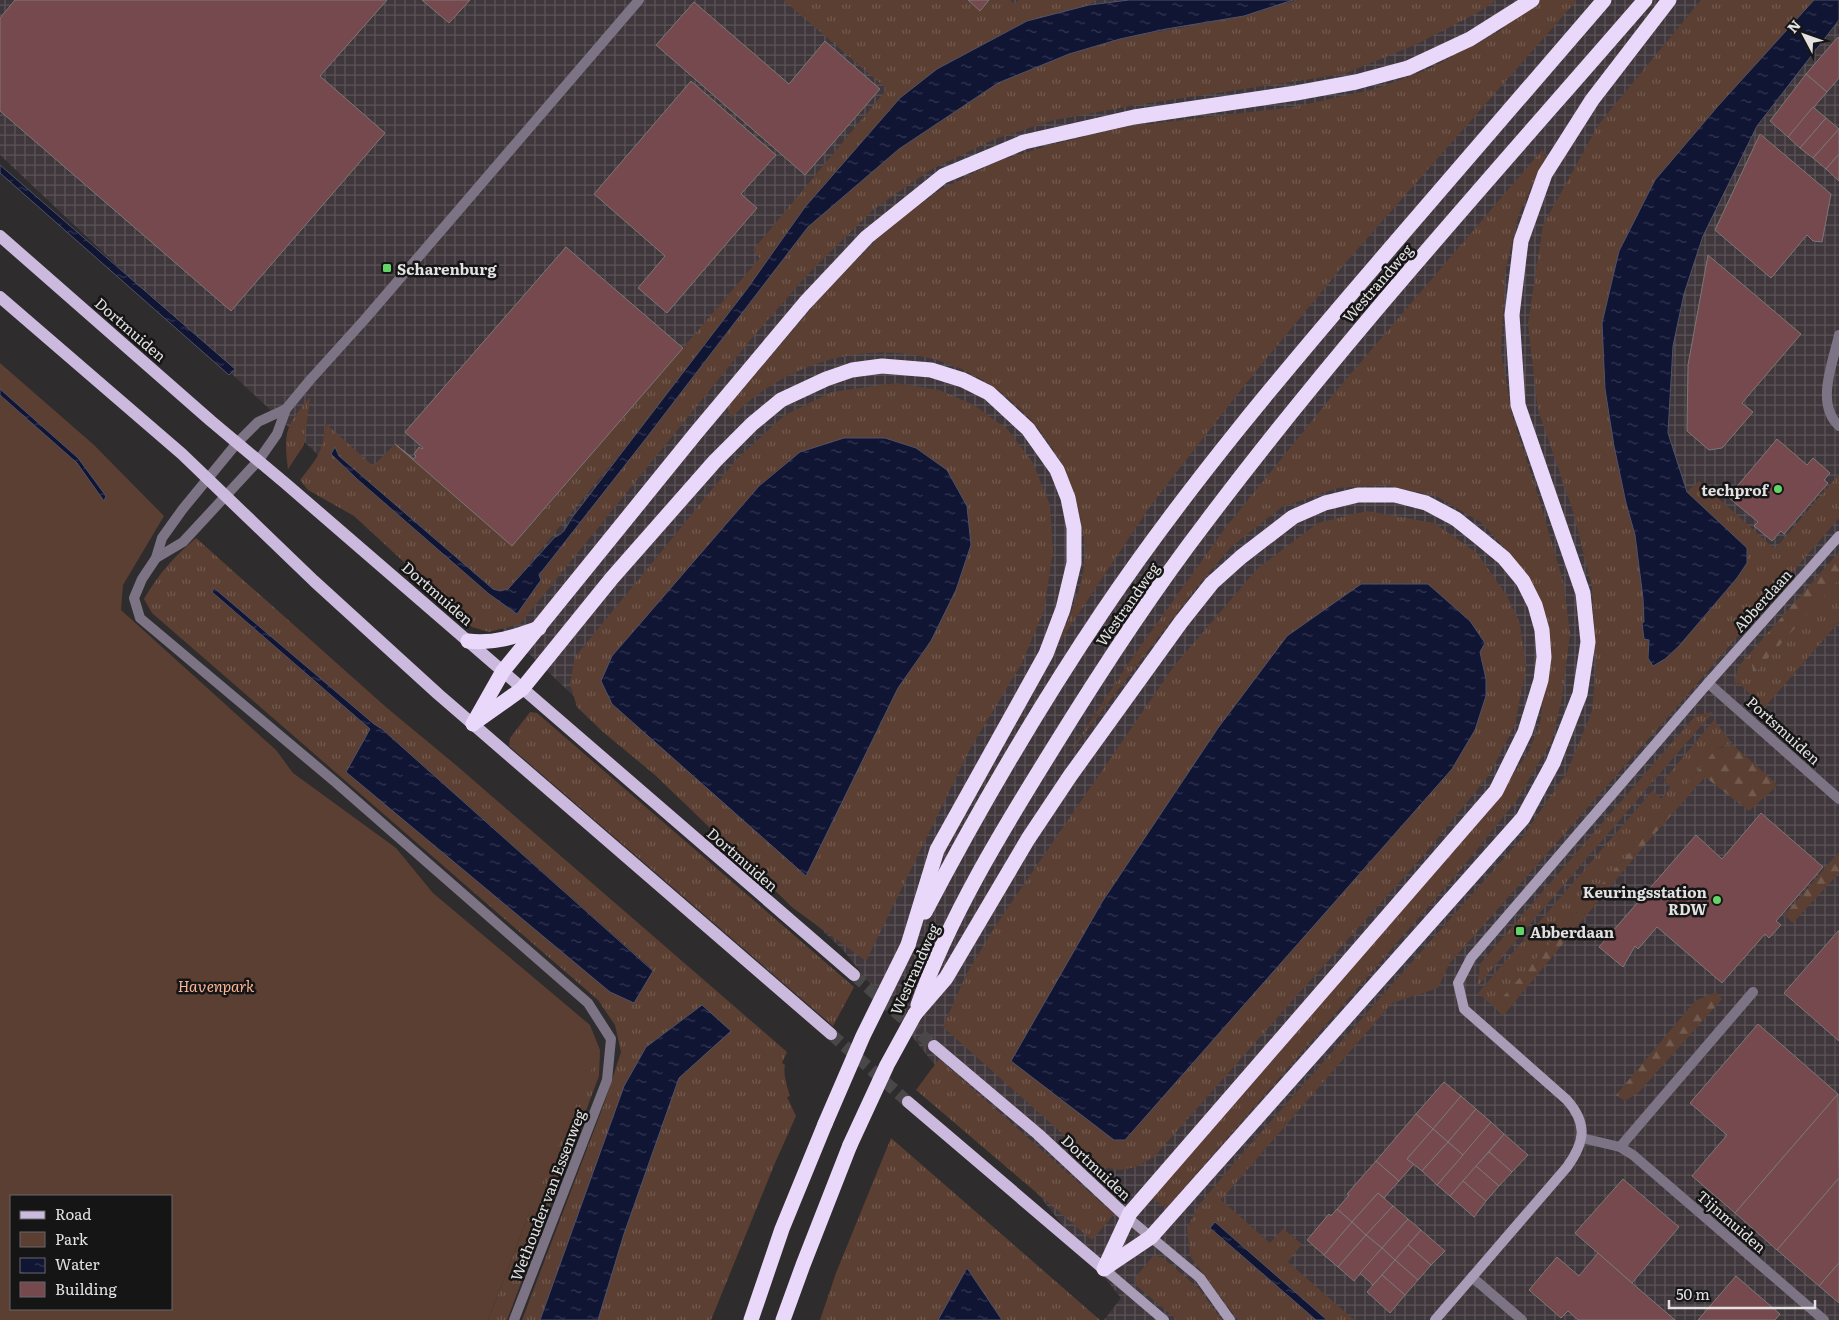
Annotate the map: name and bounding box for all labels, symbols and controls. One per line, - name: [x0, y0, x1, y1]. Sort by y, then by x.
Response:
- north arrow: [1779, 10, 1829, 60]
- text: N: [1782, 15, 1805, 37]
- street label: Westrandweg: [1336, 238, 1418, 327]
- place label: Scharenburg: [397, 257, 497, 280]
- marker: Scharenburg: [381, 262, 393, 274]
- street label: Dortmuiden: [90, 291, 172, 367]
- place label: techprof: [1701, 478, 1770, 501]
- marker: techprof: [1772, 483, 1784, 495]
- street label: Dortmuiden: [397, 555, 479, 631]
- street label: Westrandweg: [1090, 557, 1165, 651]
- street label: Abberdaan: [1727, 563, 1797, 637]
- street label: Portsmuiden: [1742, 690, 1826, 770]
- street label: Dortmuiden: [702, 821, 784, 897]
- place label: Keuringsstation RDW: [1583, 880, 1708, 920]
- marker: Keuringsstation RDW: [1711, 894, 1723, 906]
- street label: Westrandweg: [884, 919, 945, 1018]
- place label: Abberdaan: [1530, 920, 1615, 943]
- marker: Abberdaan: [1514, 925, 1526, 937]
- park label: Havenpark: [178, 974, 255, 997]
- street label: Wethouder van Essenweg: [504, 1105, 591, 1284]
- street label: Dortmuiden: [1057, 1129, 1137, 1206]
- street label: Tijnmuiden: [1692, 1184, 1772, 1258]
- legend: [10, 1195, 172, 1310]
- text: Road: [55, 1202, 91, 1225]
- text: Park: [55, 1227, 89, 1250]
- text: Water: [55, 1252, 100, 1275]
- text: Building: [55, 1277, 117, 1300]
- scale bar: [1669, 1278, 1815, 1310]
- text: 50 m: [1676, 1282, 1710, 1305]

